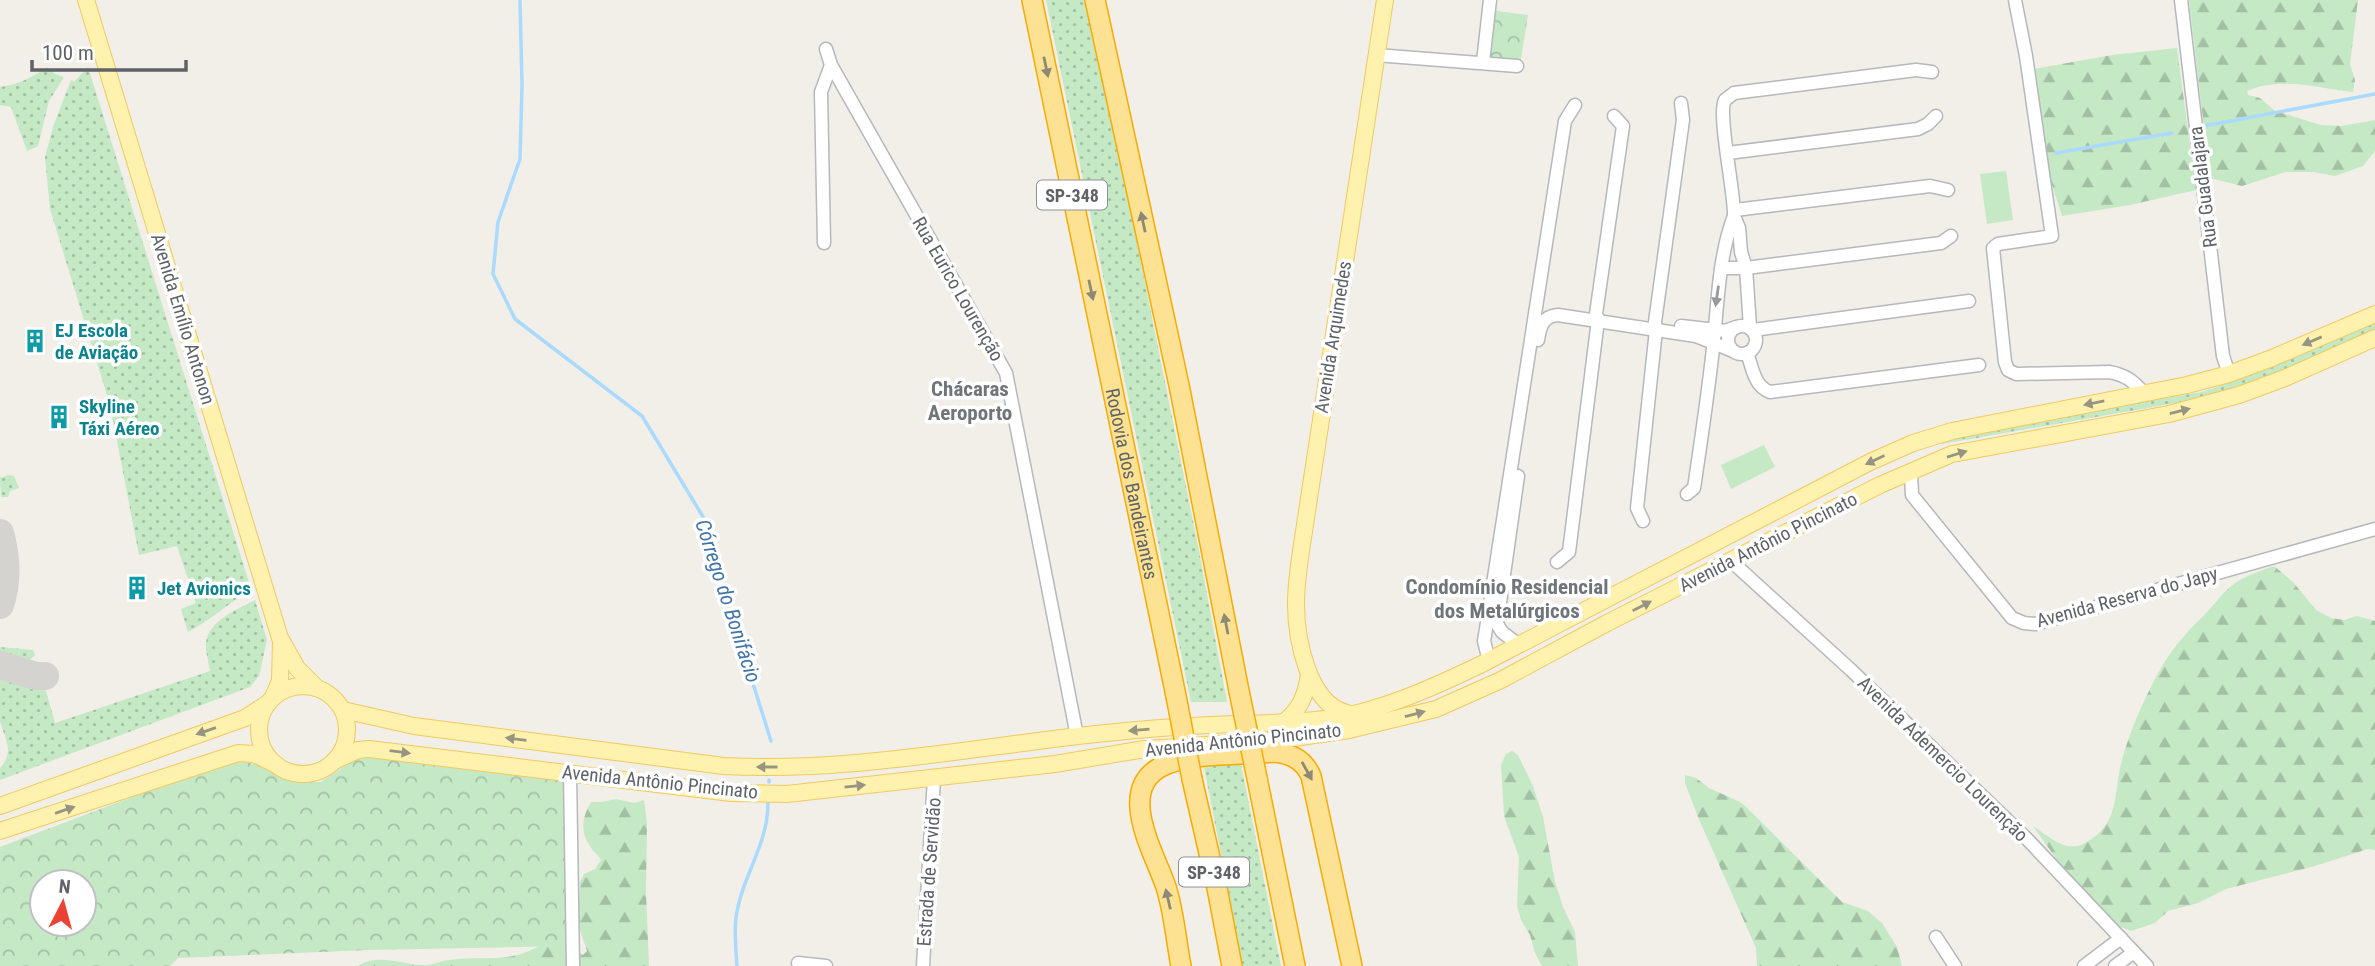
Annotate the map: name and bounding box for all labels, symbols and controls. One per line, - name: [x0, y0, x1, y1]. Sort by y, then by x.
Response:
- scale bar: [32, 28, 186, 72]
- text: 100 m: [42, 41, 94, 65]
- one-way arrow: [1040, 56, 1051, 78]
- street label: Rua Guadalajara: [2184, 125, 2222, 249]
- road number: SP-348: [1037, 180, 1107, 210]
- one-way arrow: [1138, 211, 1149, 233]
- street label: Rua Eurico Lourenção: [907, 213, 1009, 365]
- street label: Avenida Emílio Antonon: [146, 231, 220, 407]
- street label: Avenida Arquimedes: [1310, 259, 1356, 415]
- one-way arrow: [1086, 279, 1097, 301]
- one-way arrow: [1712, 286, 1723, 308]
- place label: EJ Escola de Aviação: [55, 319, 138, 364]
- building icon: EJ Escola de Aviação: [21, 327, 49, 355]
- one-way arrow: [2302, 336, 2323, 347]
- district label: Chácaras Aeroporto: [928, 377, 1012, 425]
- street label: Rodovia dos Bandeirantes: [1101, 386, 1163, 581]
- place label: Skyline Táxi Aéreo: [79, 395, 160, 440]
- one-way arrow: [2083, 397, 2105, 408]
- building icon: Skyline Táxi Aéreo: [45, 403, 73, 431]
- one-way arrow: [2169, 405, 2191, 416]
- one-way arrow: [1947, 449, 1968, 459]
- one-way arrow: [1865, 454, 1885, 465]
- street label: Avenida Antônio Pincinato: [1675, 487, 1861, 597]
- water label: Córrego do Bonifácio: [690, 516, 766, 686]
- street label: Avenida Reserva do Japy: [2034, 562, 2220, 632]
- building icon: Jet Avionics: [123, 574, 151, 602]
- district label: Condomínio Residencial dos Metalúrgicos: [1405, 575, 1609, 623]
- place label: Jet Avionics: [157, 577, 251, 600]
- one-way arrow: [1632, 600, 1652, 612]
- one-way arrow: [1220, 613, 1231, 635]
- street label: Avenida Ademercio Lourenção: [1853, 672, 2033, 846]
- one-way arrow: [1404, 708, 1426, 719]
- street label: Avenida Antônio Pincinato: [1144, 718, 1342, 762]
- one-way arrow: [1128, 725, 1150, 736]
- one-way arrow: [195, 726, 216, 737]
- one-way arrow: [505, 734, 527, 745]
- one-way arrow: [389, 747, 411, 758]
- street label: Avenida Antônio Pincinato: [561, 760, 759, 804]
- one-way arrow: [755, 761, 777, 773]
- one-way arrow: [1301, 762, 1313, 781]
- one-way arrow: [844, 781, 866, 792]
- street label: Estrada de Servidão: [912, 797, 946, 947]
- one-way arrow: [54, 804, 75, 814]
- road number: SP-348: [1179, 858, 1249, 886]
- north arrow: [28, 868, 98, 938]
- text: N: [58, 875, 72, 899]
- one-way arrow: [1163, 888, 1174, 910]

